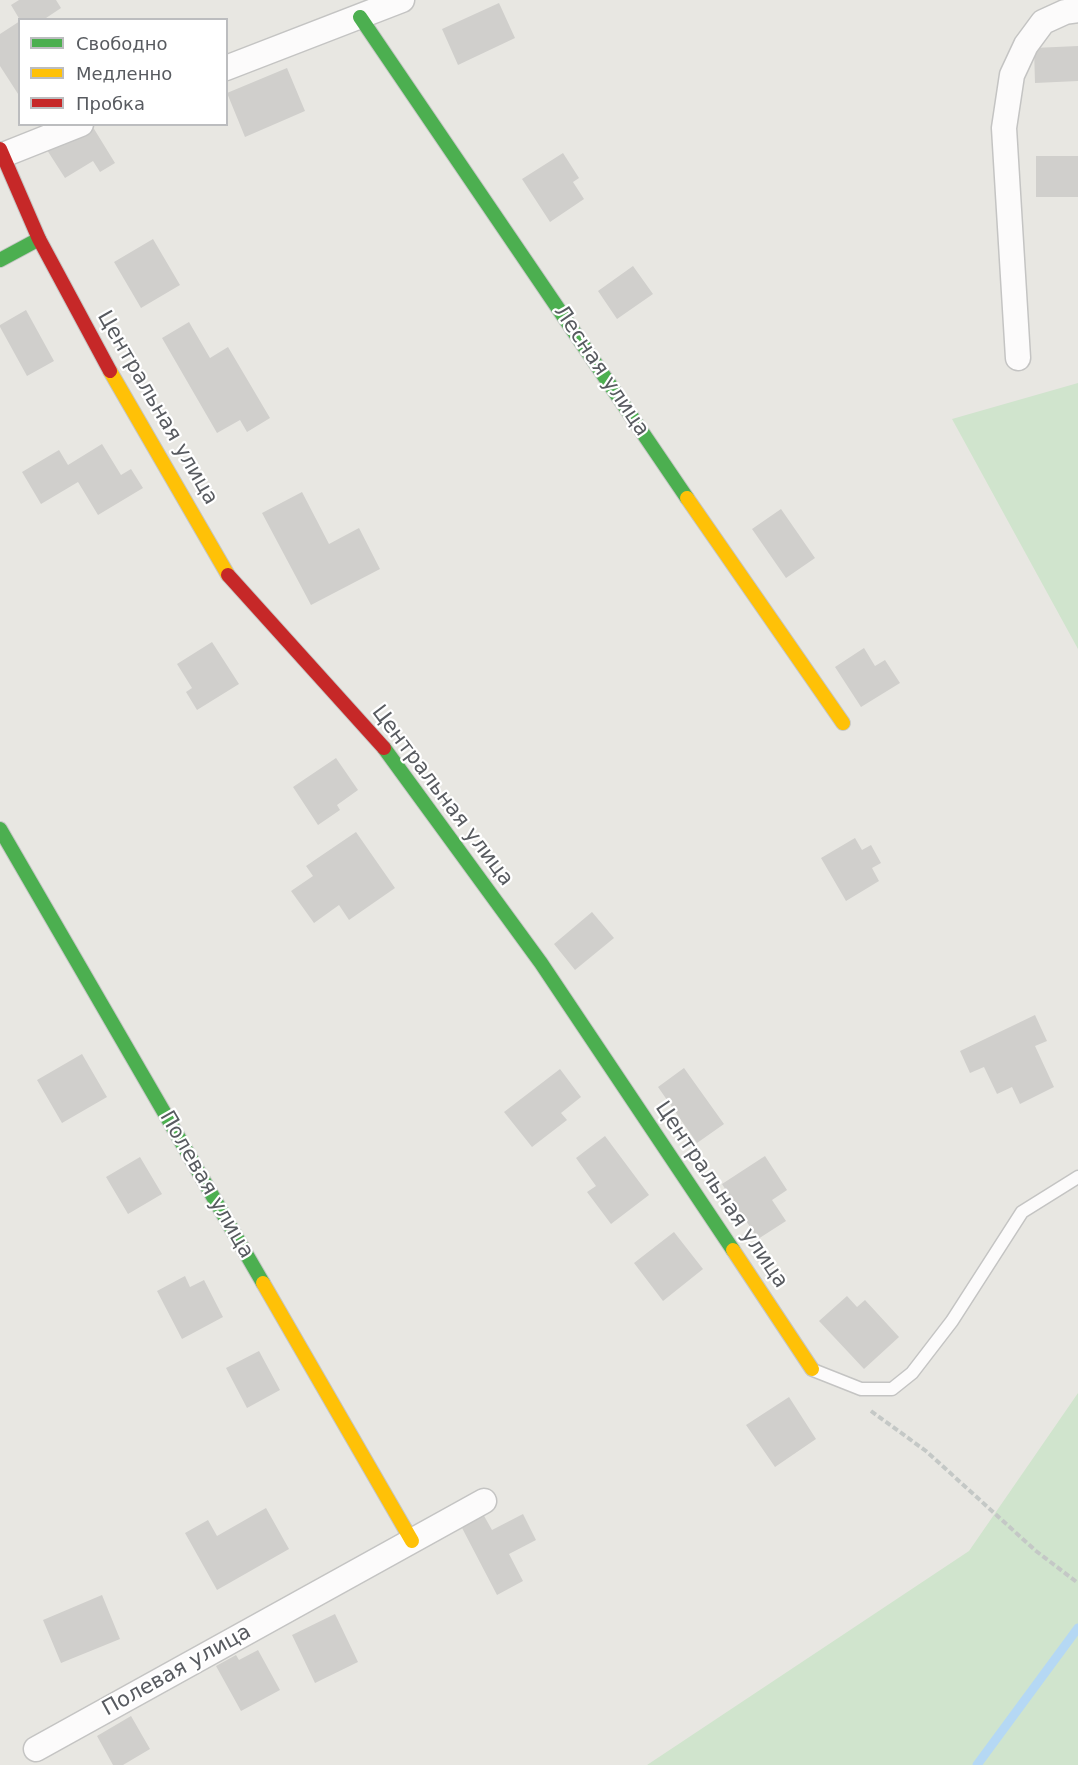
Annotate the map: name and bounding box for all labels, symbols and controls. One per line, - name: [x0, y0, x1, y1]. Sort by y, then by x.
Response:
- legend: [18, 18, 228, 126]
- text: Свободно: [76, 33, 168, 54]
- text: Медленно: [76, 63, 172, 84]
- text: Пробка: [76, 93, 145, 114]
- street label: Лесная улица: [548, 301, 654, 441]
- street label: Центральная улица: [91, 307, 223, 509]
- street label: Центральная улица: [366, 701, 518, 891]
- street label: Центральная улица: [649, 1097, 793, 1293]
- street label: Полевая улица: [154, 1107, 258, 1263]
- street label: Полевая улица: [98, 1620, 256, 1722]

